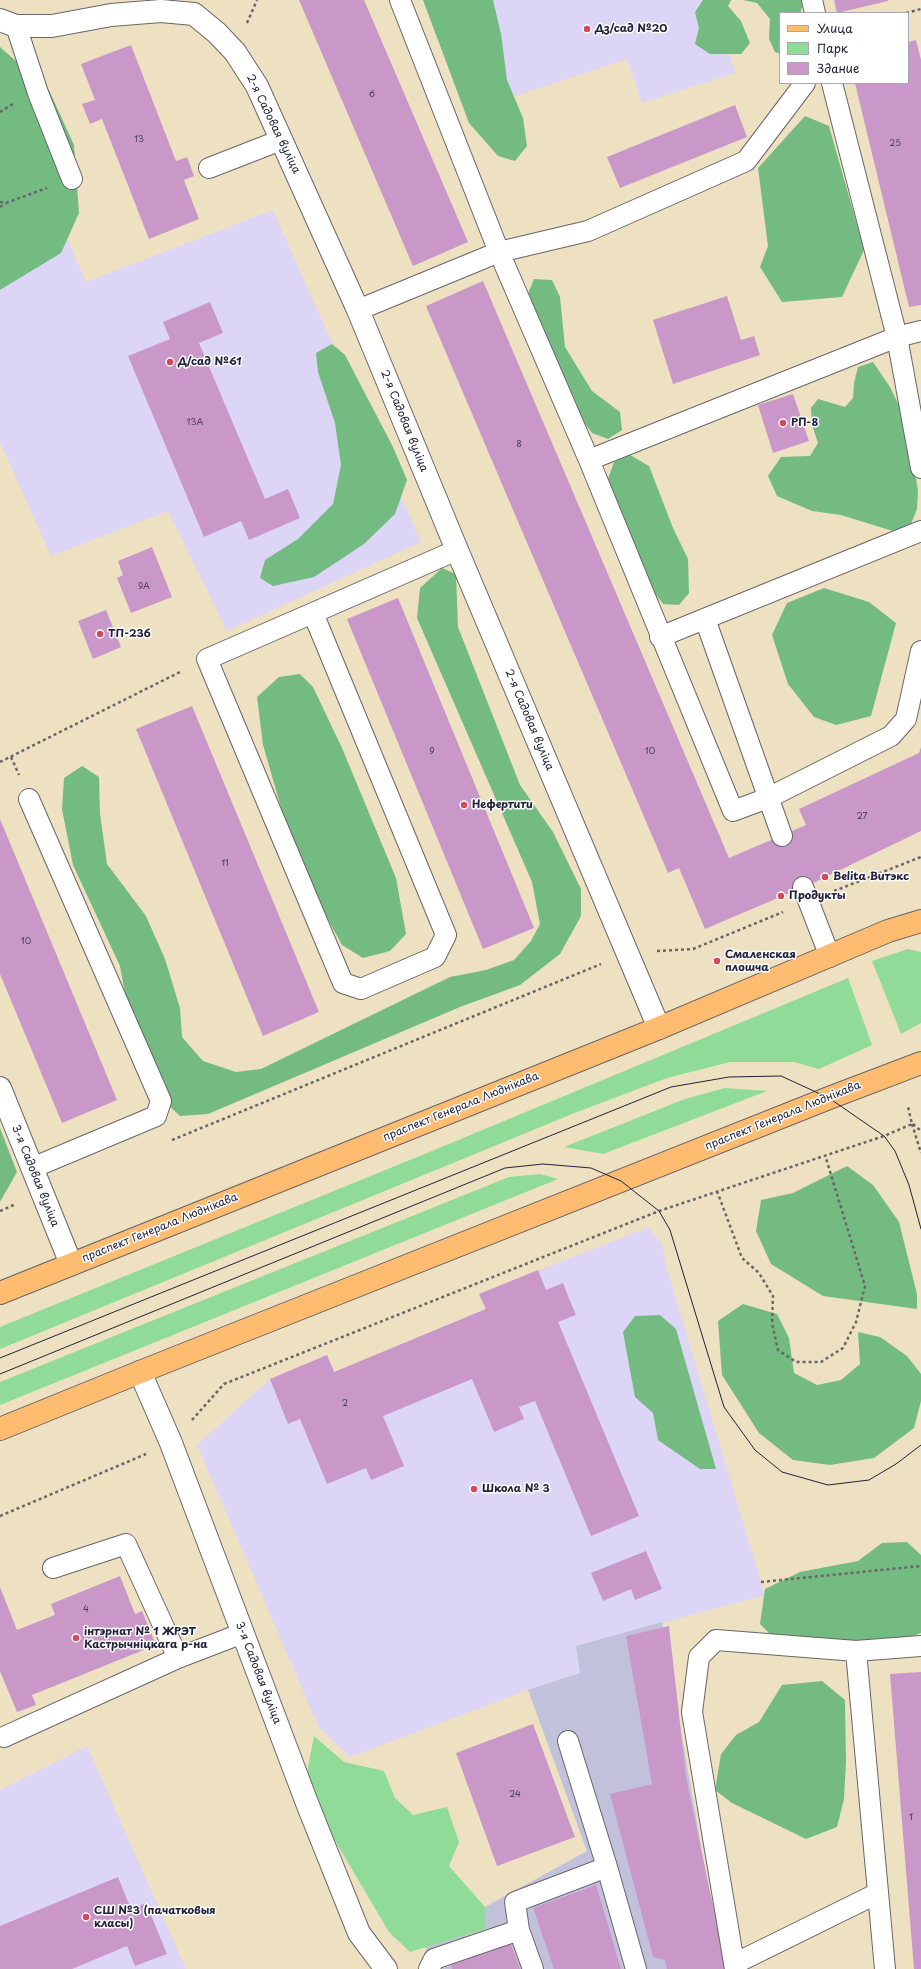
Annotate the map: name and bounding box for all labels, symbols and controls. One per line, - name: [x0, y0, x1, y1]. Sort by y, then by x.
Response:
- legend: [779, 12, 909, 84]
- text: Улица: [817, 19, 853, 37]
- place label: Дз/сад №20: [595, 22, 667, 36]
- marker: Дз/сад №20: [582, 24, 592, 34]
- text: Парк: [817, 39, 848, 57]
- text: Здание: [817, 59, 859, 77]
- street label: 2-я Садовая вуліца: [243, 72, 303, 176]
- house number: 6: [369, 90, 375, 100]
- house number: 13: [134, 135, 144, 145]
- house number: 25: [889, 139, 901, 149]
- place label: Д/сад №61: [178, 355, 241, 369]
- marker: Д/сад №61: [165, 357, 175, 367]
- street label: 2-я Садовая вуліца: [377, 368, 431, 474]
- place label: РП-8: [791, 416, 818, 430]
- house number: 13А: [187, 418, 203, 428]
- marker: РП-8: [778, 418, 788, 428]
- house number: 8: [516, 440, 522, 450]
- house number: 9А: [138, 582, 150, 592]
- place label: ТП-236: [108, 627, 151, 641]
- marker: ТП-236: [95, 629, 105, 639]
- street label: 2-я Садовая вуліца: [502, 667, 556, 773]
- house number: 9: [429, 747, 435, 757]
- house number: 10: [645, 747, 655, 757]
- place label: Нефертити: [472, 798, 533, 812]
- marker: Нефертити: [459, 800, 469, 810]
- house number: 27: [856, 812, 868, 822]
- house number: 11: [221, 859, 229, 869]
- place label: Belita Витэкс: [833, 870, 909, 884]
- marker: Belita Витэкс: [820, 872, 830, 882]
- place label: Продукты: [789, 889, 846, 903]
- marker: Продукты: [776, 891, 786, 901]
- house number: 10: [21, 937, 31, 947]
- place label: Смаленская плошча: [725, 948, 796, 974]
- marker: Смаленская плошча: [712, 956, 722, 966]
- street label: праспект Генерала Люднікава: [381, 1070, 541, 1144]
- street label: праспект Генерала Люднікава: [703, 1079, 863, 1153]
- street label: 3-я Садовая вуліца: [9, 1123, 61, 1229]
- street label: праспект Генерала Люднікава: [80, 1191, 240, 1265]
- house number: 2: [342, 1399, 348, 1409]
- place label: Школа № 3: [482, 1482, 550, 1496]
- marker: Школа № 3: [469, 1484, 479, 1494]
- house number: 4: [83, 1605, 89, 1615]
- street label: 3-я Садовая вуліца: [232, 1620, 284, 1726]
- place label: інтэрнат № 1 ЖРЭТ Кастрычніцкага р-на: [84, 1625, 208, 1651]
- marker: інтэрнат № 1 ЖРЭТ Кастрычніцкага р-на: [71, 1633, 81, 1643]
- house number: 24: [509, 1790, 521, 1800]
- house number: 1: [909, 1813, 913, 1823]
- place label: СШ №3 (пачатковыя класы): [94, 1904, 216, 1930]
- marker: СШ №3 (пачатковыя класы): [81, 1912, 91, 1922]

